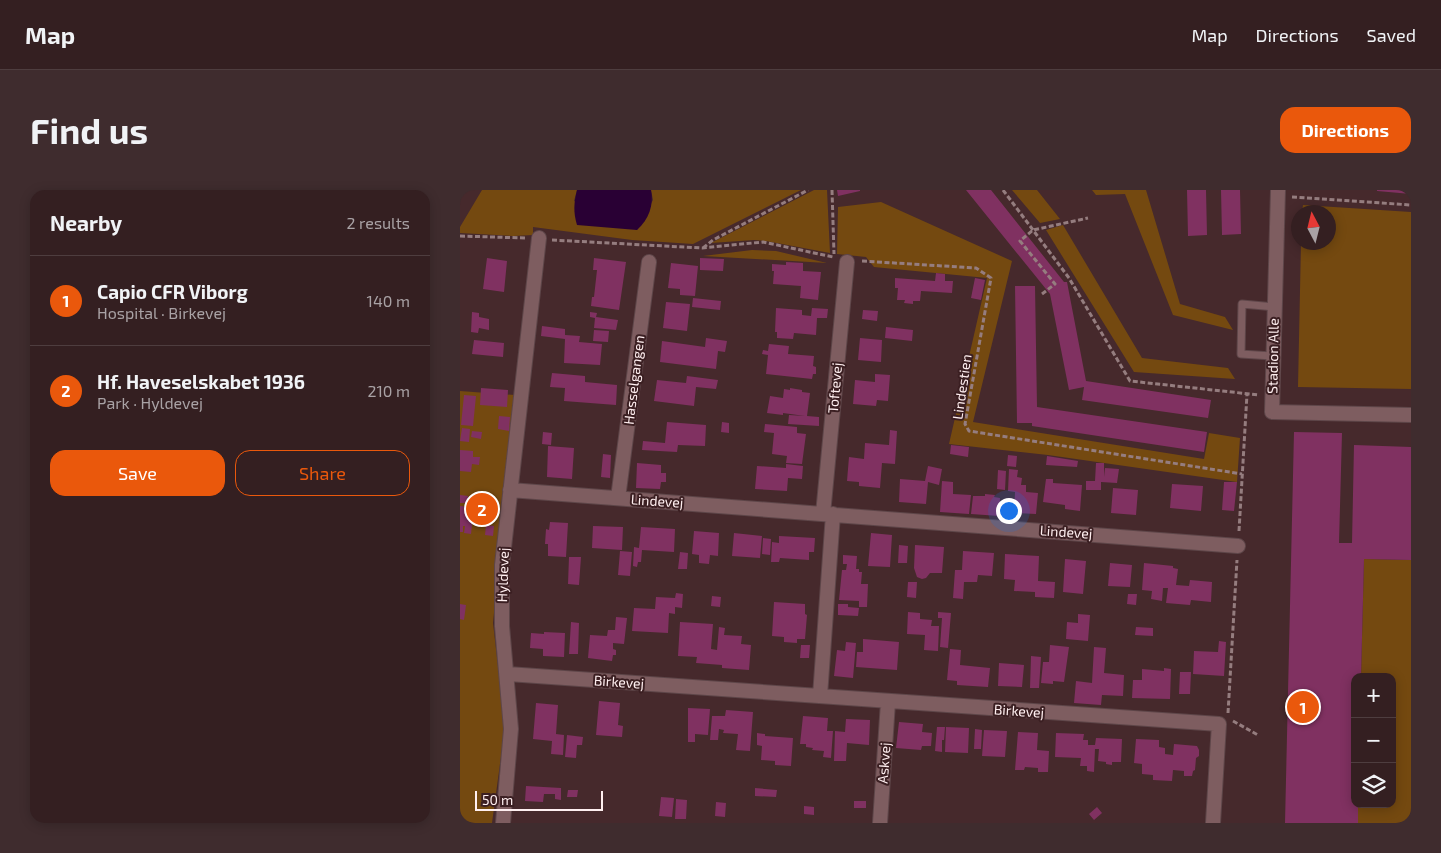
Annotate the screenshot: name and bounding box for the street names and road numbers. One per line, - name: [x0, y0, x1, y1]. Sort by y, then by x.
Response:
- street label: Stadion Alle: [1263, 318, 1282, 394]
- street label: Hasselgangen: [620, 334, 647, 426]
- street label: Lindestien: [949, 353, 975, 421]
- street label: Toftevej: [824, 362, 845, 414]
- street label: Lindevej: [630, 490, 684, 511]
- street label: Lindevej: [1039, 521, 1093, 542]
- street label: Hyldevej: [493, 547, 512, 603]
- street label: Birkevej: [593, 671, 645, 692]
- street label: Birkevej: [993, 700, 1045, 721]
- street label: Askvej: [874, 742, 893, 784]

